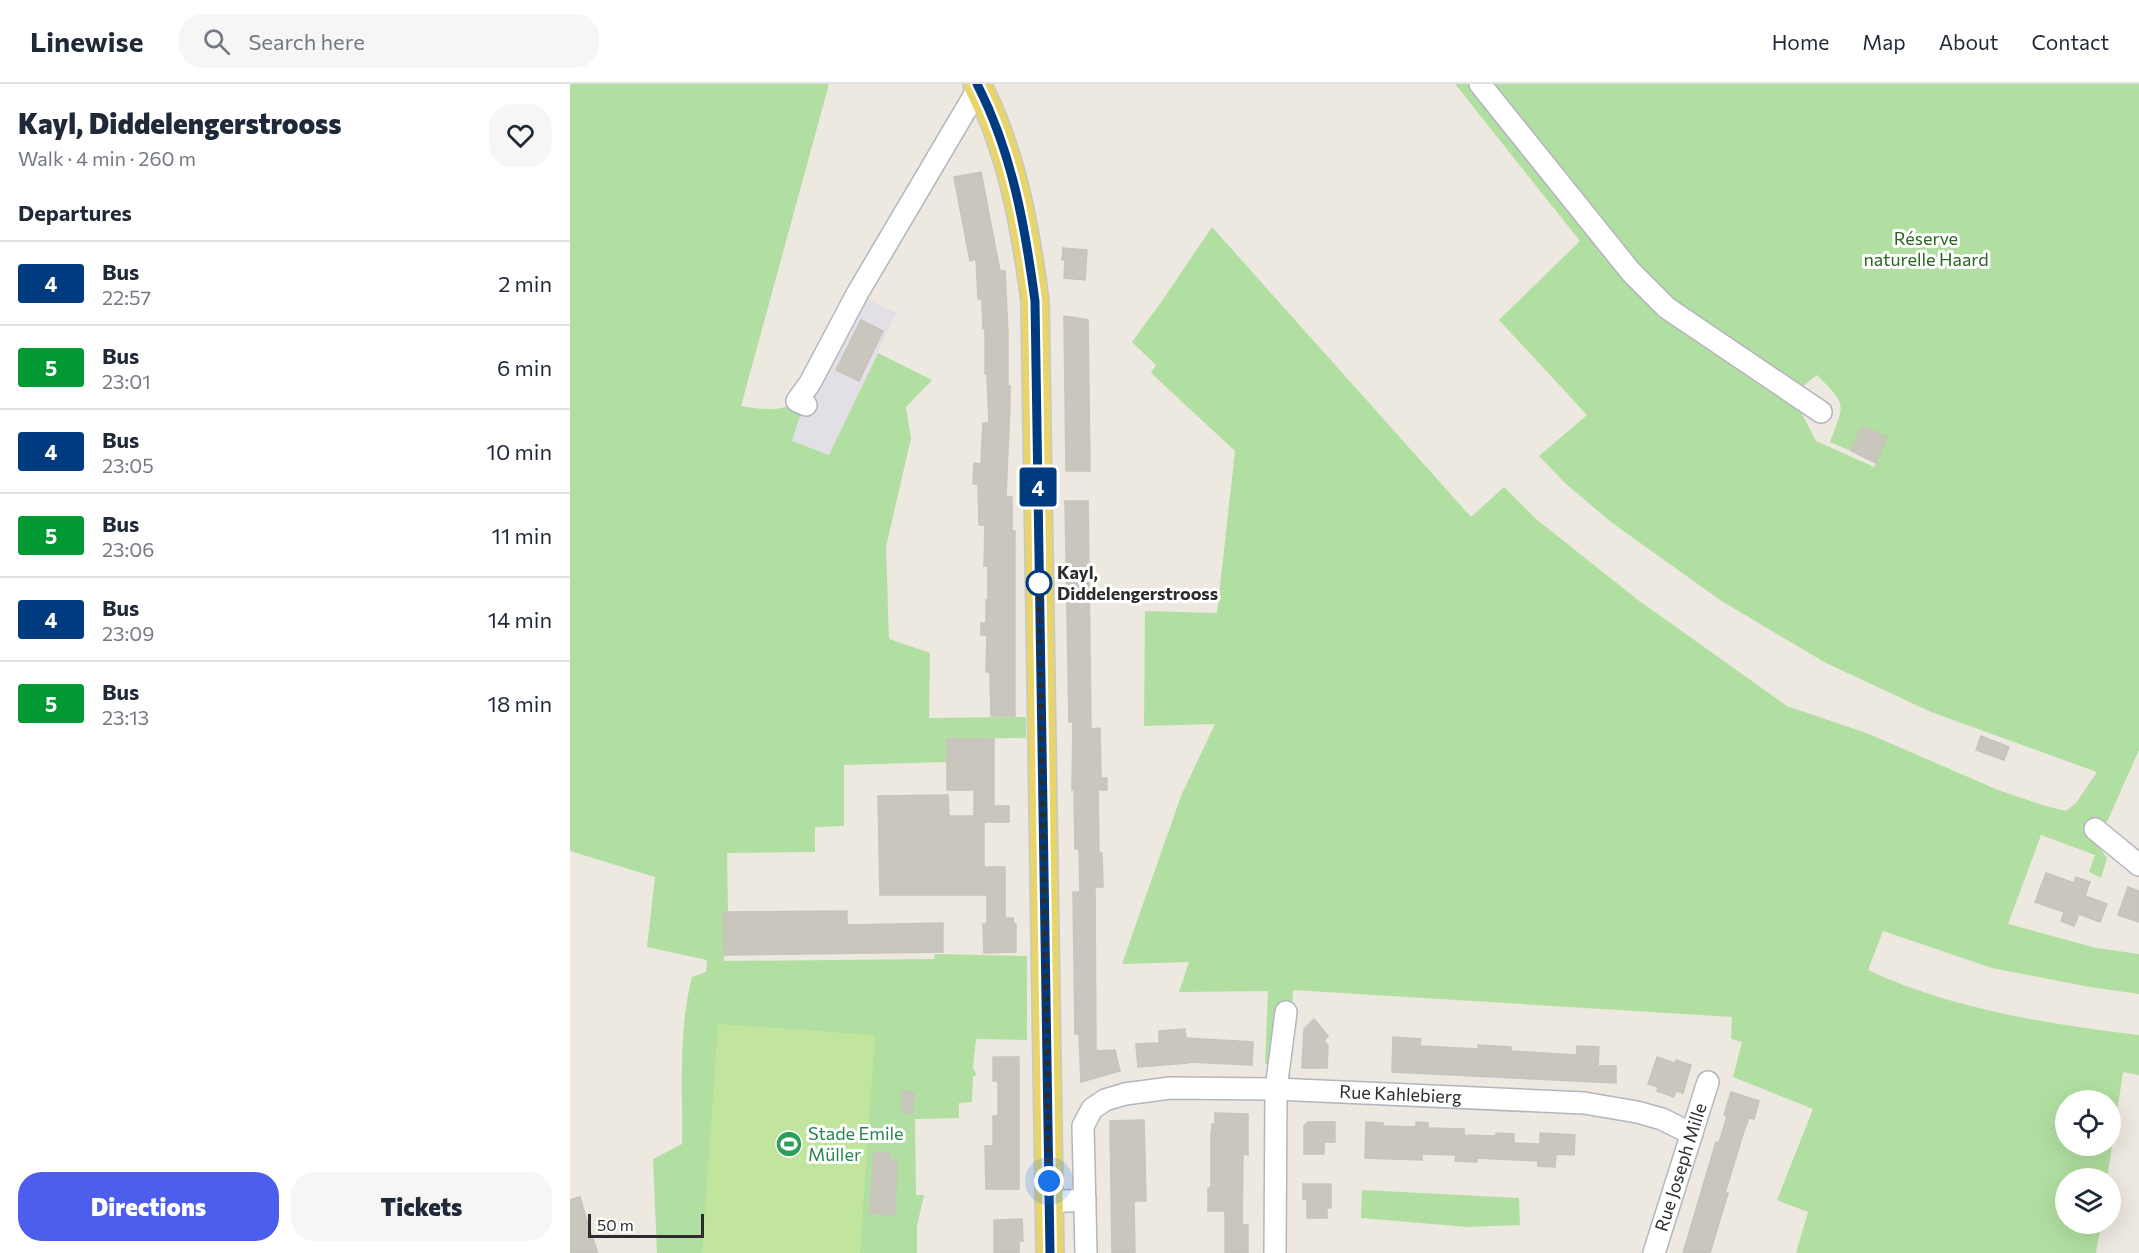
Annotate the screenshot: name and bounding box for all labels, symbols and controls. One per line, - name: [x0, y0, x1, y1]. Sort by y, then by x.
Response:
- search box: [179, 14, 599, 68]
- text: Linewise: [30, 24, 143, 58]
- icon: search: [200, 25, 233, 58]
- text: Search here: [248, 28, 365, 55]
- text: Home: [1772, 29, 1829, 54]
- text: Map: [1862, 29, 1906, 54]
- text: About: [1939, 29, 1998, 54]
- text: Contact: [2031, 29, 2109, 54]
- button: heart: [489, 104, 552, 167]
- text: Kayl, Diddelengerstrooss: [18, 106, 341, 140]
- text: Walk · 4 min · 260 m: [18, 146, 196, 170]
- text: Departures: [18, 199, 132, 226]
- park label: Réserve naturelle Haard: [1863, 227, 1989, 270]
- text: Bus: [102, 258, 139, 285]
- text: 2 min: [498, 270, 552, 297]
- text: 4: [45, 271, 57, 296]
- text: 22:57: [102, 285, 151, 309]
- text: Bus: [102, 342, 139, 369]
- text: 6 min: [497, 354, 552, 381]
- text: 5: [45, 355, 57, 380]
- text: 23:01: [102, 369, 151, 393]
- text: Bus: [102, 426, 139, 453]
- text: 10 min: [487, 438, 552, 465]
- text: 4: [45, 439, 57, 464]
- text: 23:05: [102, 453, 154, 477]
- line badge: 4: [1018, 468, 1058, 506]
- text: 4: [1032, 475, 1044, 500]
- text: Bus: [102, 510, 139, 537]
- text: 11 min: [492, 522, 552, 549]
- text: 5: [45, 523, 57, 548]
- text: 23:06: [102, 537, 154, 561]
- place label: Kayl, Diddelengerstrooss: [1057, 561, 1218, 604]
- marker: Kayl, Diddelengerstrooss: [1026, 570, 1052, 596]
- text: Bus: [102, 594, 139, 621]
- text: 14 min: [488, 606, 552, 633]
- text: 4: [45, 607, 57, 632]
- text: 23:09: [102, 621, 154, 645]
- text: Bus: [102, 678, 139, 705]
- text: 18 min: [488, 690, 552, 717]
- text: 5: [45, 691, 57, 716]
- text: 23:13: [102, 705, 149, 729]
- street label: Rue Kahlebierg: [1339, 1080, 1463, 1107]
- map controls: [2055, 1090, 2121, 1234]
- button: locate: [2055, 1090, 2121, 1156]
- street label: Rue Joseph Mille: [1650, 1100, 1711, 1234]
- place label: Stade Emile Müller: [808, 1122, 904, 1165]
- sports icon: Stade Emile Müller: [774, 1129, 804, 1159]
- your location: [1034, 1166, 1064, 1196]
- button: layers: [2055, 1168, 2121, 1234]
- button: Directions: [18, 1172, 279, 1241]
- button: Tickets: [291, 1172, 552, 1241]
- scale bar: [588, 1211, 704, 1238]
- text: 50 m: [597, 1215, 634, 1234]

